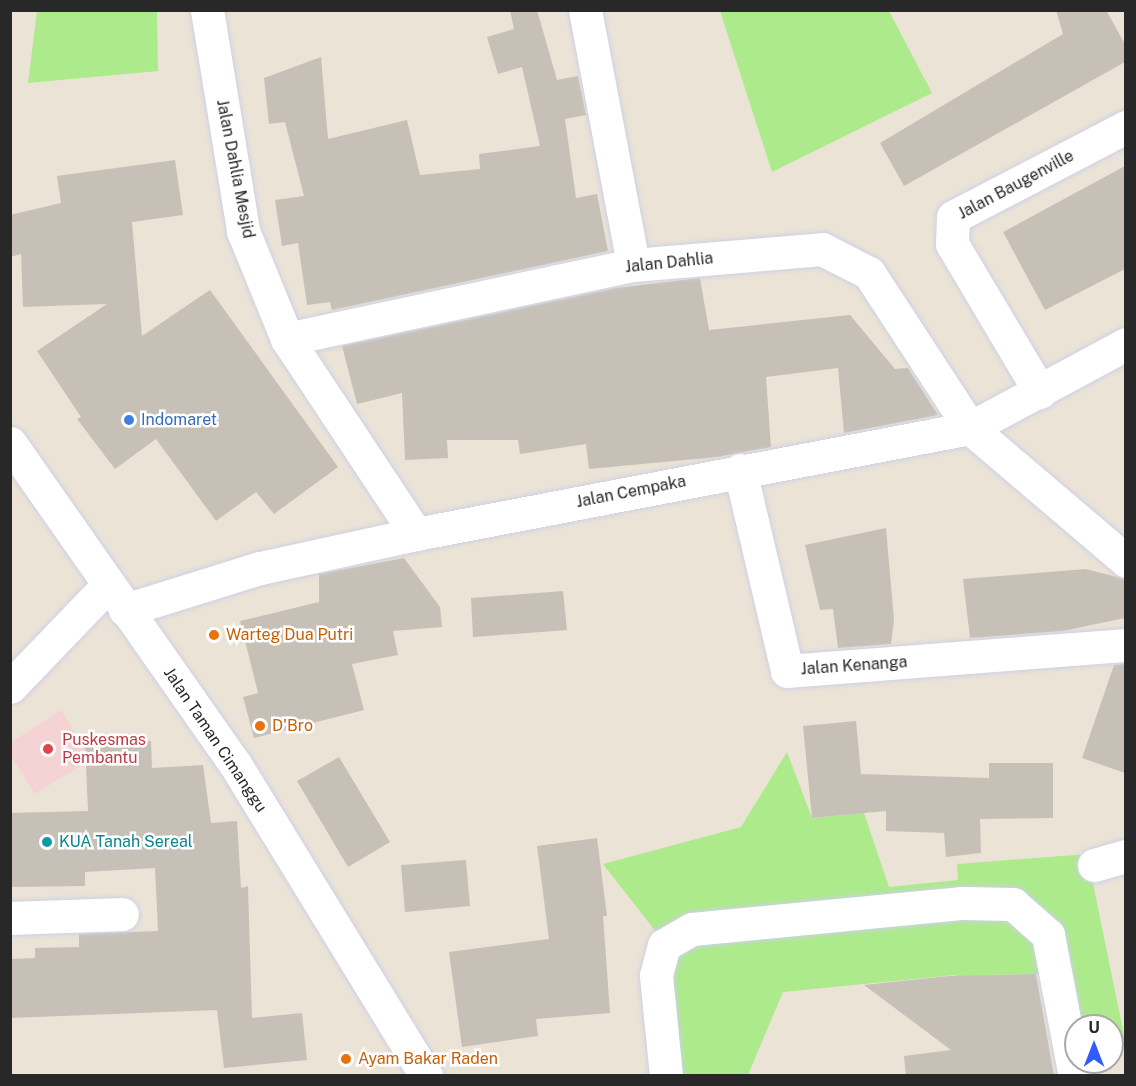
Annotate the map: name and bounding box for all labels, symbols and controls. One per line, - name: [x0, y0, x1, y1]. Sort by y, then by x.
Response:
- street label: Jalan Dahlia Mesjid: [212, 98, 258, 240]
- street label: Jalan Baugenville: [955, 146, 1077, 224]
- street label: Jalan Dahlia: [624, 249, 714, 277]
- place label: Indomaret: [141, 410, 217, 430]
- marker: Indomaret: [122, 413, 136, 427]
- street label: Jalan Cempaka: [574, 472, 688, 512]
- place label: Warteg Dua Putri: [226, 625, 353, 645]
- marker: Warteg Dua Putri: [207, 628, 221, 642]
- street label: Jalan Kenanga: [800, 653, 908, 679]
- street label: Jalan Taman Cimanggu: [159, 664, 271, 816]
- place label: D'Bro: [272, 716, 313, 736]
- marker: D'Bro: [253, 719, 267, 733]
- place label: Puskesmas Pembantu: [62, 730, 146, 768]
- marker: Puskesmas Pembantu: [39, 740, 57, 758]
- place label: KUA Tanah Sereal: [59, 832, 193, 852]
- marker: KUA Tanah Sereal: [40, 835, 54, 849]
- north arrow: [1064, 1014, 1124, 1074]
- text: U: [1088, 1018, 1100, 1037]
- place label: Ayam Bakar Raden: [358, 1049, 498, 1069]
- marker: Ayam Bakar Raden: [339, 1052, 353, 1066]

